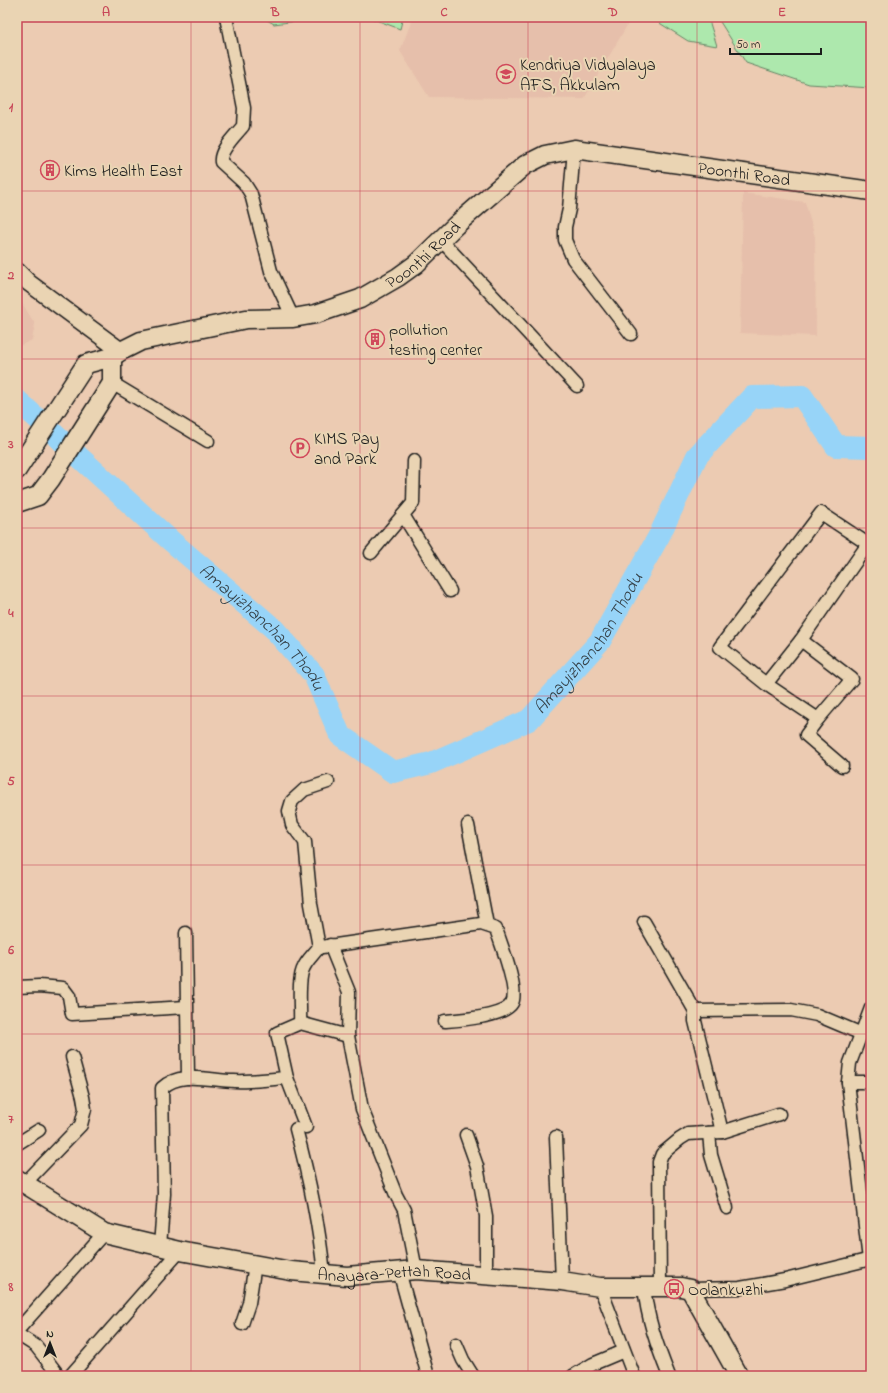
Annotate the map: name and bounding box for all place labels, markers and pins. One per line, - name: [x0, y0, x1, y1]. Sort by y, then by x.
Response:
- place label: Kendriya Vidyalaya AFS, Akkulam: [520, 53, 656, 98]
- school or university icon: Kendriya Vidyalaya AFS, Akkulam: [495, 63, 517, 85]
- building icon: Kims Health East: [39, 159, 61, 181]
- place label: Kims Health East: [64, 159, 183, 184]
- place label: pollution testing center: [389, 318, 483, 365]
- building icon: pollution testing center: [364, 328, 386, 350]
- place label: KIMS Pay and Park: [314, 427, 379, 472]
- parking icon: KIMS Pay and Park: [289, 437, 311, 459]
- bus stop icon: Oolankuzhi: [663, 1278, 685, 1300]
- place label: Oolankuzhi: [688, 1278, 763, 1303]

